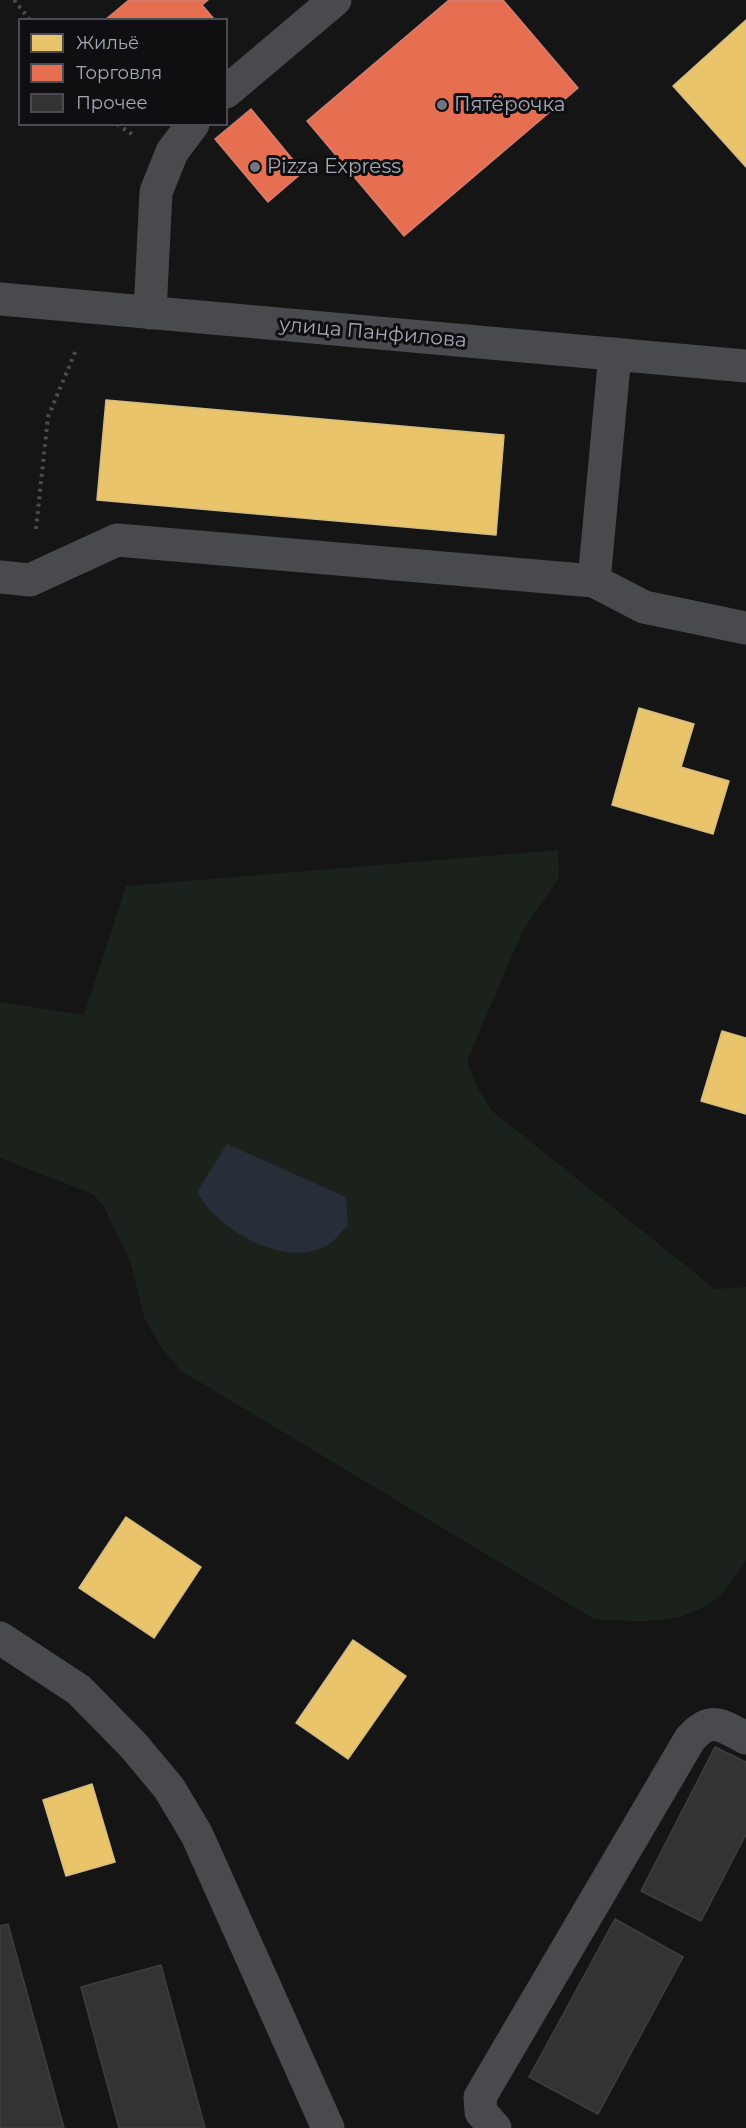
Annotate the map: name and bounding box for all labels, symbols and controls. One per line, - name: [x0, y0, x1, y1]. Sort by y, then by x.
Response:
- legend: [18, 18, 228, 126]
- text: Жильё: [76, 32, 139, 54]
- text: Торговля: [76, 62, 162, 84]
- text: Прочее: [76, 92, 148, 114]
- place label: Пятёрочка: [454, 93, 565, 117]
- marker: Пятёрочка: [435, 98, 449, 112]
- place label: Pizza Express: [267, 155, 401, 179]
- marker: Pizza Express: [248, 160, 262, 174]
- street label: улица Панфилова: [278, 313, 468, 353]

